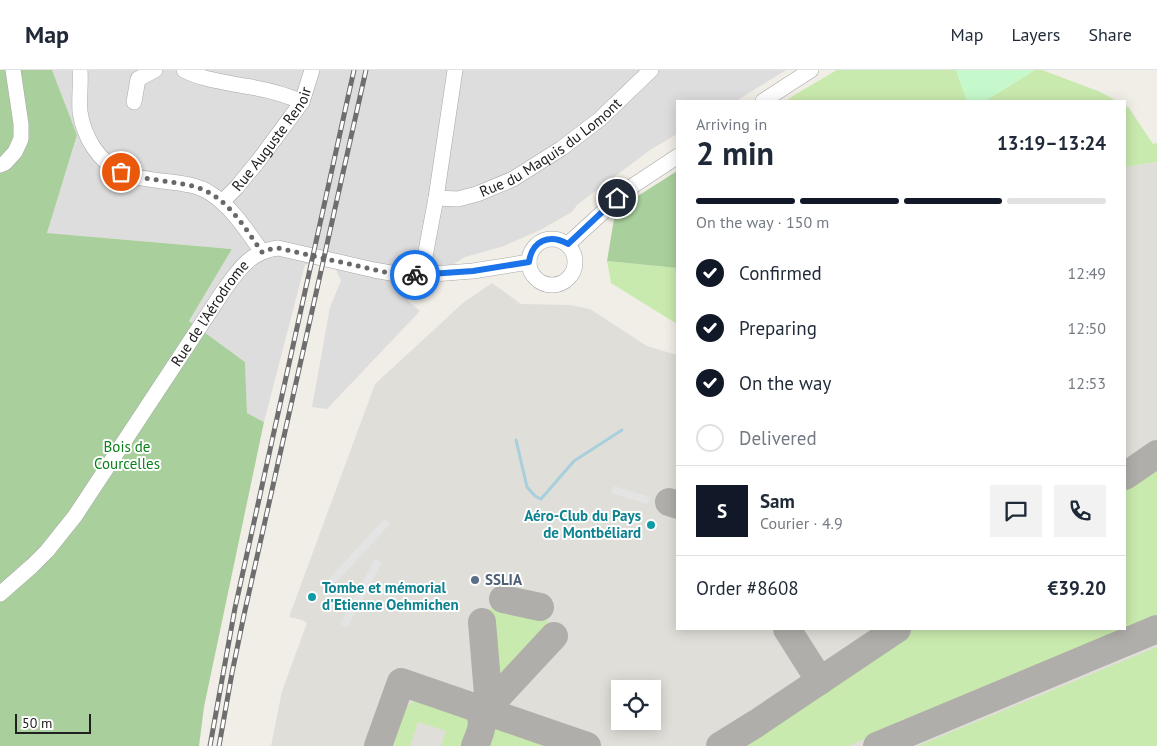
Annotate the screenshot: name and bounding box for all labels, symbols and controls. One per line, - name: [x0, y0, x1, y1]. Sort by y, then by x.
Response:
- text: Map: [25, 19, 69, 50]
- text: Map: [951, 23, 983, 46]
- text: Layers: [1011, 23, 1060, 46]
- text: Share: [1088, 23, 1132, 46]
- street label: Rue Auguste Renoir: [227, 84, 315, 195]
- street label: Rue du Maquis du Lomont: [477, 94, 625, 201]
- text: Arriving in: [696, 114, 767, 134]
- text: 13:19–13:24: [997, 131, 1106, 155]
- text: 2 min: [696, 132, 774, 174]
- pin: [100, 151, 142, 193]
- icon: bag: [107, 158, 135, 186]
- pin: [596, 177, 638, 219]
- icon: home: [603, 184, 631, 212]
- text: On the way · 150 m: [696, 212, 829, 232]
- courier: [390, 250, 440, 300]
- street label: Rue de l'Aérodrome: [166, 256, 252, 370]
- icon: check: [696, 259, 724, 287]
- icon: bike: [401, 261, 429, 289]
- text: Confirmed: [739, 261, 822, 285]
- text: 12:49: [1068, 263, 1106, 283]
- icon: check: [696, 314, 724, 342]
- text: Preparing: [739, 316, 817, 340]
- text: 12:50: [1068, 318, 1106, 338]
- icon: check: [696, 369, 724, 397]
- text: On the way: [739, 371, 831, 395]
- text: 12:53: [1068, 373, 1106, 393]
- text: Delivered: [739, 426, 817, 450]
- park label: Bois de Courcelles: [94, 437, 160, 473]
- button: chat: [990, 485, 1042, 537]
- button: phone: [1054, 485, 1106, 537]
- text: Sam: [760, 489, 795, 513]
- text: S: [717, 499, 727, 523]
- place label: Aéro-Club du Pays de Montbéliard: [524, 506, 641, 542]
- text: Courier · 4.9: [760, 513, 843, 533]
- marker: Aéro-Club du Pays de Montbéliard: [645, 519, 657, 531]
- place label: SSLIA: [485, 570, 523, 589]
- marker: SSLIA: [469, 574, 481, 586]
- text: Order #8608: [696, 576, 799, 600]
- text: €39.20: [1047, 576, 1106, 600]
- place label: Tombe et mémorial d'Etienne Oehmichen: [322, 578, 459, 614]
- marker: Tombe et mémorial d'Etienne Oehmichen: [306, 591, 318, 603]
- map controls: [611, 680, 661, 730]
- button: locate: [611, 680, 661, 730]
- scale bar: [15, 711, 91, 734]
- text: 50 m: [22, 714, 52, 732]

